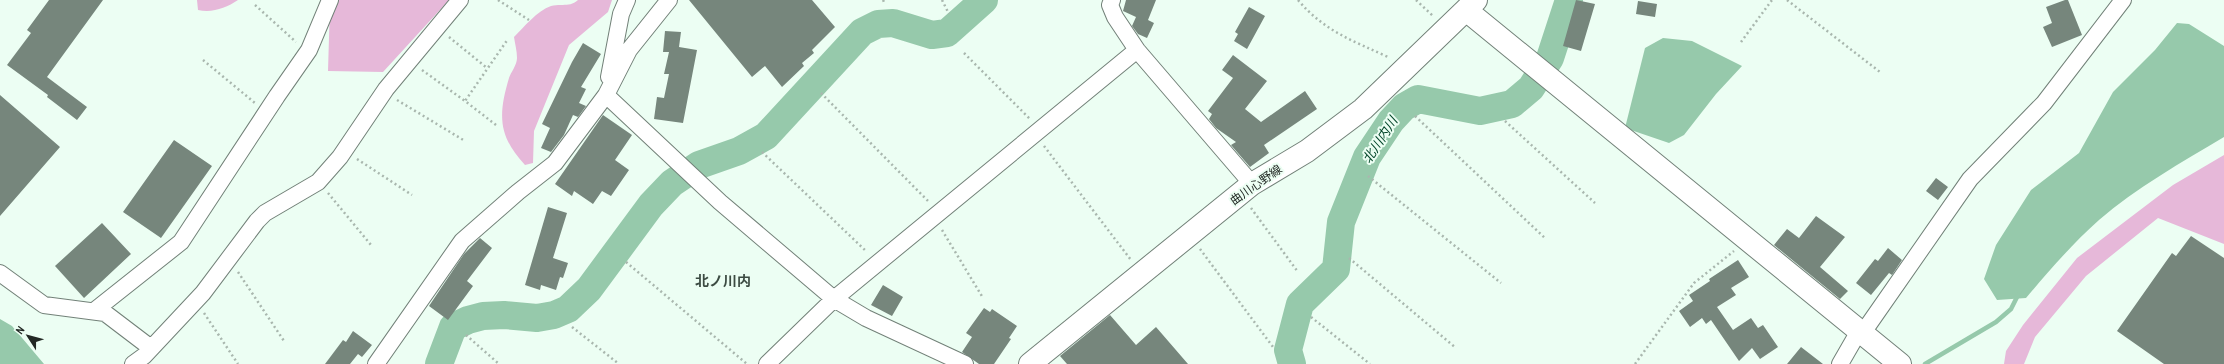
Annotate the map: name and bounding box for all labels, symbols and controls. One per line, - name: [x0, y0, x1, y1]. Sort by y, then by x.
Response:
- water label: 北川内川: [1359, 112, 1402, 166]
- street label: 曲川心野線: [1227, 161, 1285, 209]
- district label: 北ノ川内: [695, 272, 751, 290]
- north arrow: [8, 316, 48, 356]
- text: N: [12, 323, 27, 337]

